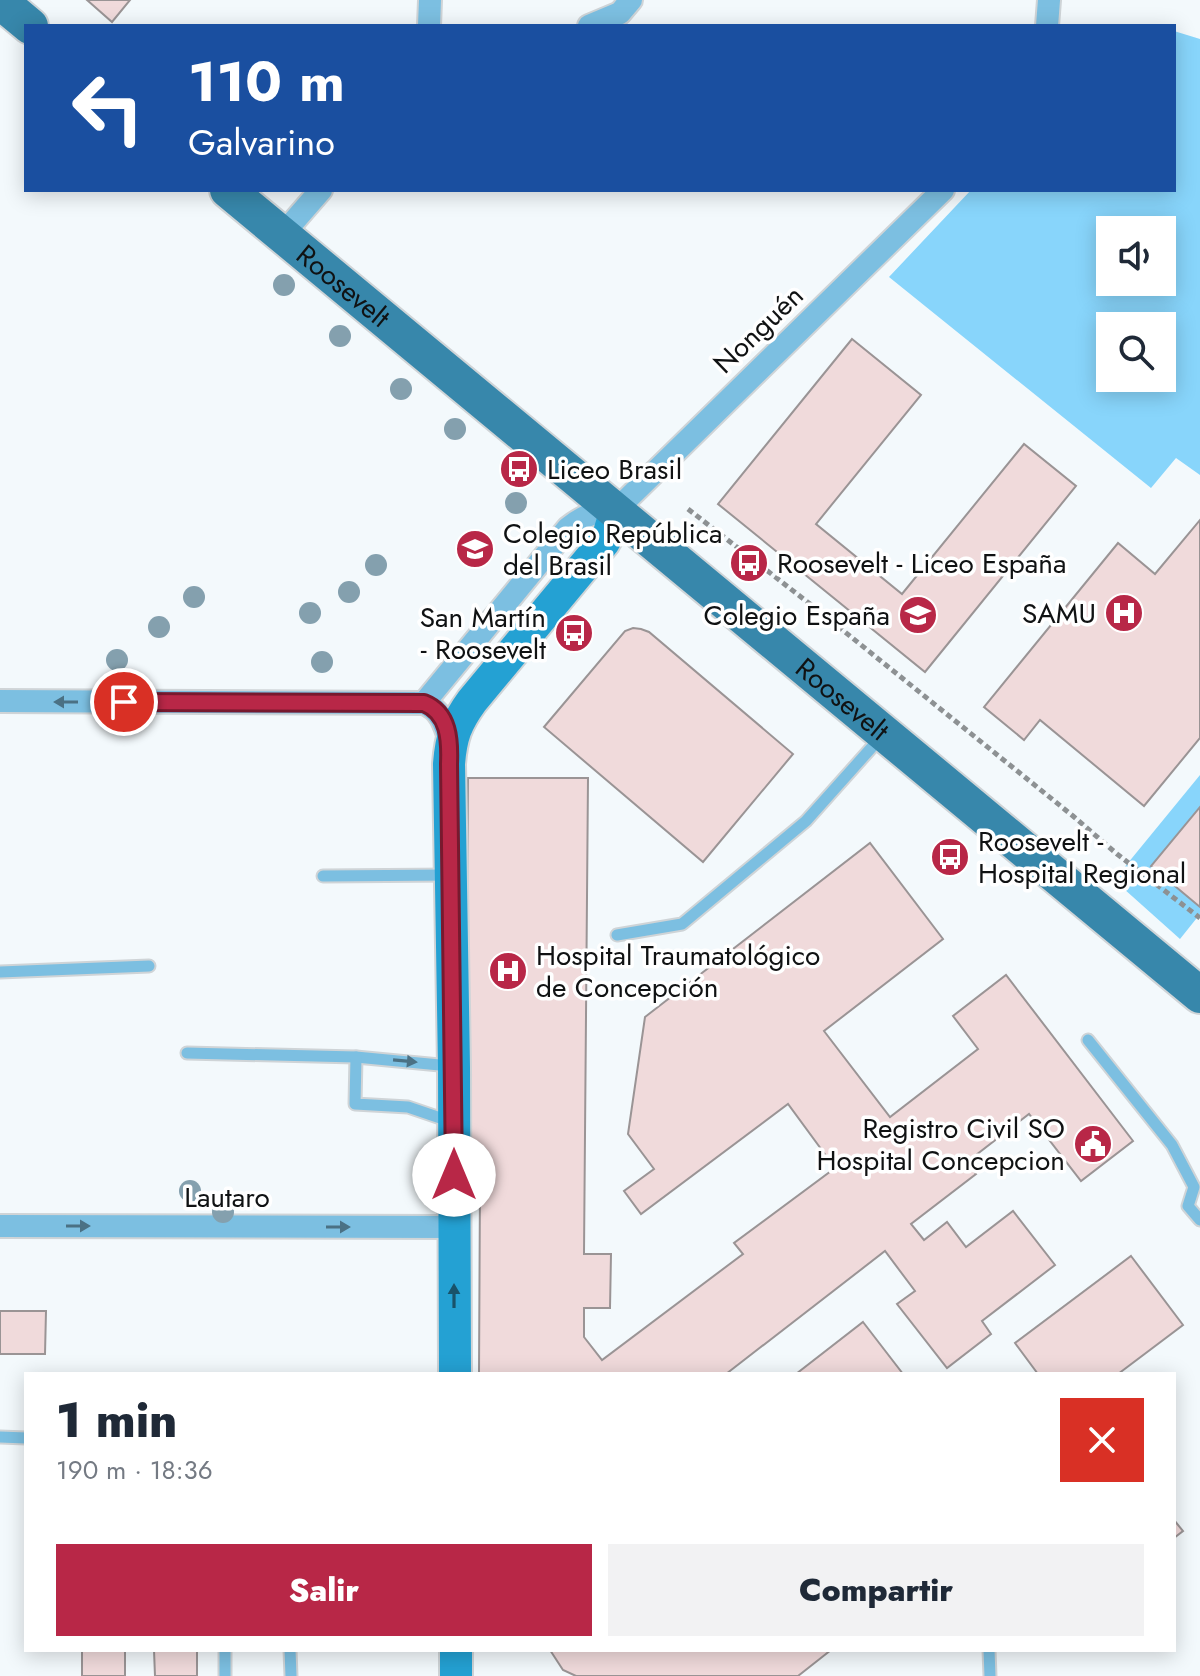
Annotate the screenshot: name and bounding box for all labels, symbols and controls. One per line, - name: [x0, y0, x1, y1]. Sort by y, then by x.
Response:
- text: 110 m: [188, 41, 345, 122]
- icon: left: [56, 56, 160, 160]
- text: Galvarino: [188, 116, 335, 168]
- map controls: [1096, 216, 1176, 392]
- button: sound: [1096, 216, 1176, 296]
- street label: Roosevelt: [287, 235, 399, 337]
- street label: Nonguén: [704, 276, 813, 383]
- button: search: [1096, 312, 1176, 392]
- bus stop icon: Liceo Brasil: [498, 448, 540, 490]
- place label: Liceo Brasil: [547, 449, 682, 490]
- place label: Colegio República del Brasil: [503, 513, 723, 586]
- school or university icon: Colegio República del Brasil: [454, 528, 496, 570]
- bus stop icon: Roosevelt - Liceo España: [728, 542, 770, 584]
- place label: Roosevelt - Liceo España: [777, 543, 1066, 584]
- hospital icon: SAMU: [1103, 592, 1145, 634]
- place label: SAMU: [1022, 593, 1096, 634]
- school or university icon: Colegio España: [897, 594, 939, 636]
- place label: Colegio España: [703, 595, 890, 636]
- place label: San Martín - Roosevelt: [420, 597, 546, 670]
- bus stop icon: San Martín - Roosevelt: [553, 612, 595, 654]
- street label: Roosevelt: [786, 648, 898, 751]
- pin: [90, 668, 158, 736]
- icon: arrive: [102, 680, 146, 724]
- one-way arrow: [53, 696, 78, 708]
- place label: Roosevelt - Hospital Regional: [978, 821, 1186, 894]
- bus stop icon: Roosevelt - Hospital Regional: [929, 836, 971, 878]
- place label: Hospital Traumatológico de Concepción: [536, 935, 820, 1008]
- hospital icon: Hospital Traumatológico de Concepción: [487, 950, 529, 992]
- one-way arrow: [393, 1055, 418, 1068]
- place label: Registro Civil SO Hospital Concepcion: [817, 1108, 1065, 1181]
- public building icon: Registro Civil SO Hospital Concepcion: [1072, 1123, 1114, 1165]
- position arrow: [412, 1133, 496, 1217]
- street label: Lautaro: [184, 1177, 270, 1218]
- one-way arrow: [66, 1220, 91, 1232]
- one-way arrow: [326, 1221, 351, 1233]
- one-way arrow: [448, 1283, 460, 1308]
- text: 1 min: [56, 1386, 177, 1455]
- button: close: [1060, 1398, 1144, 1482]
- text: 190 m · 18:36: [56, 1451, 213, 1489]
- button: Salir: [56, 1544, 592, 1636]
- button: Compartir: [608, 1544, 1144, 1636]

